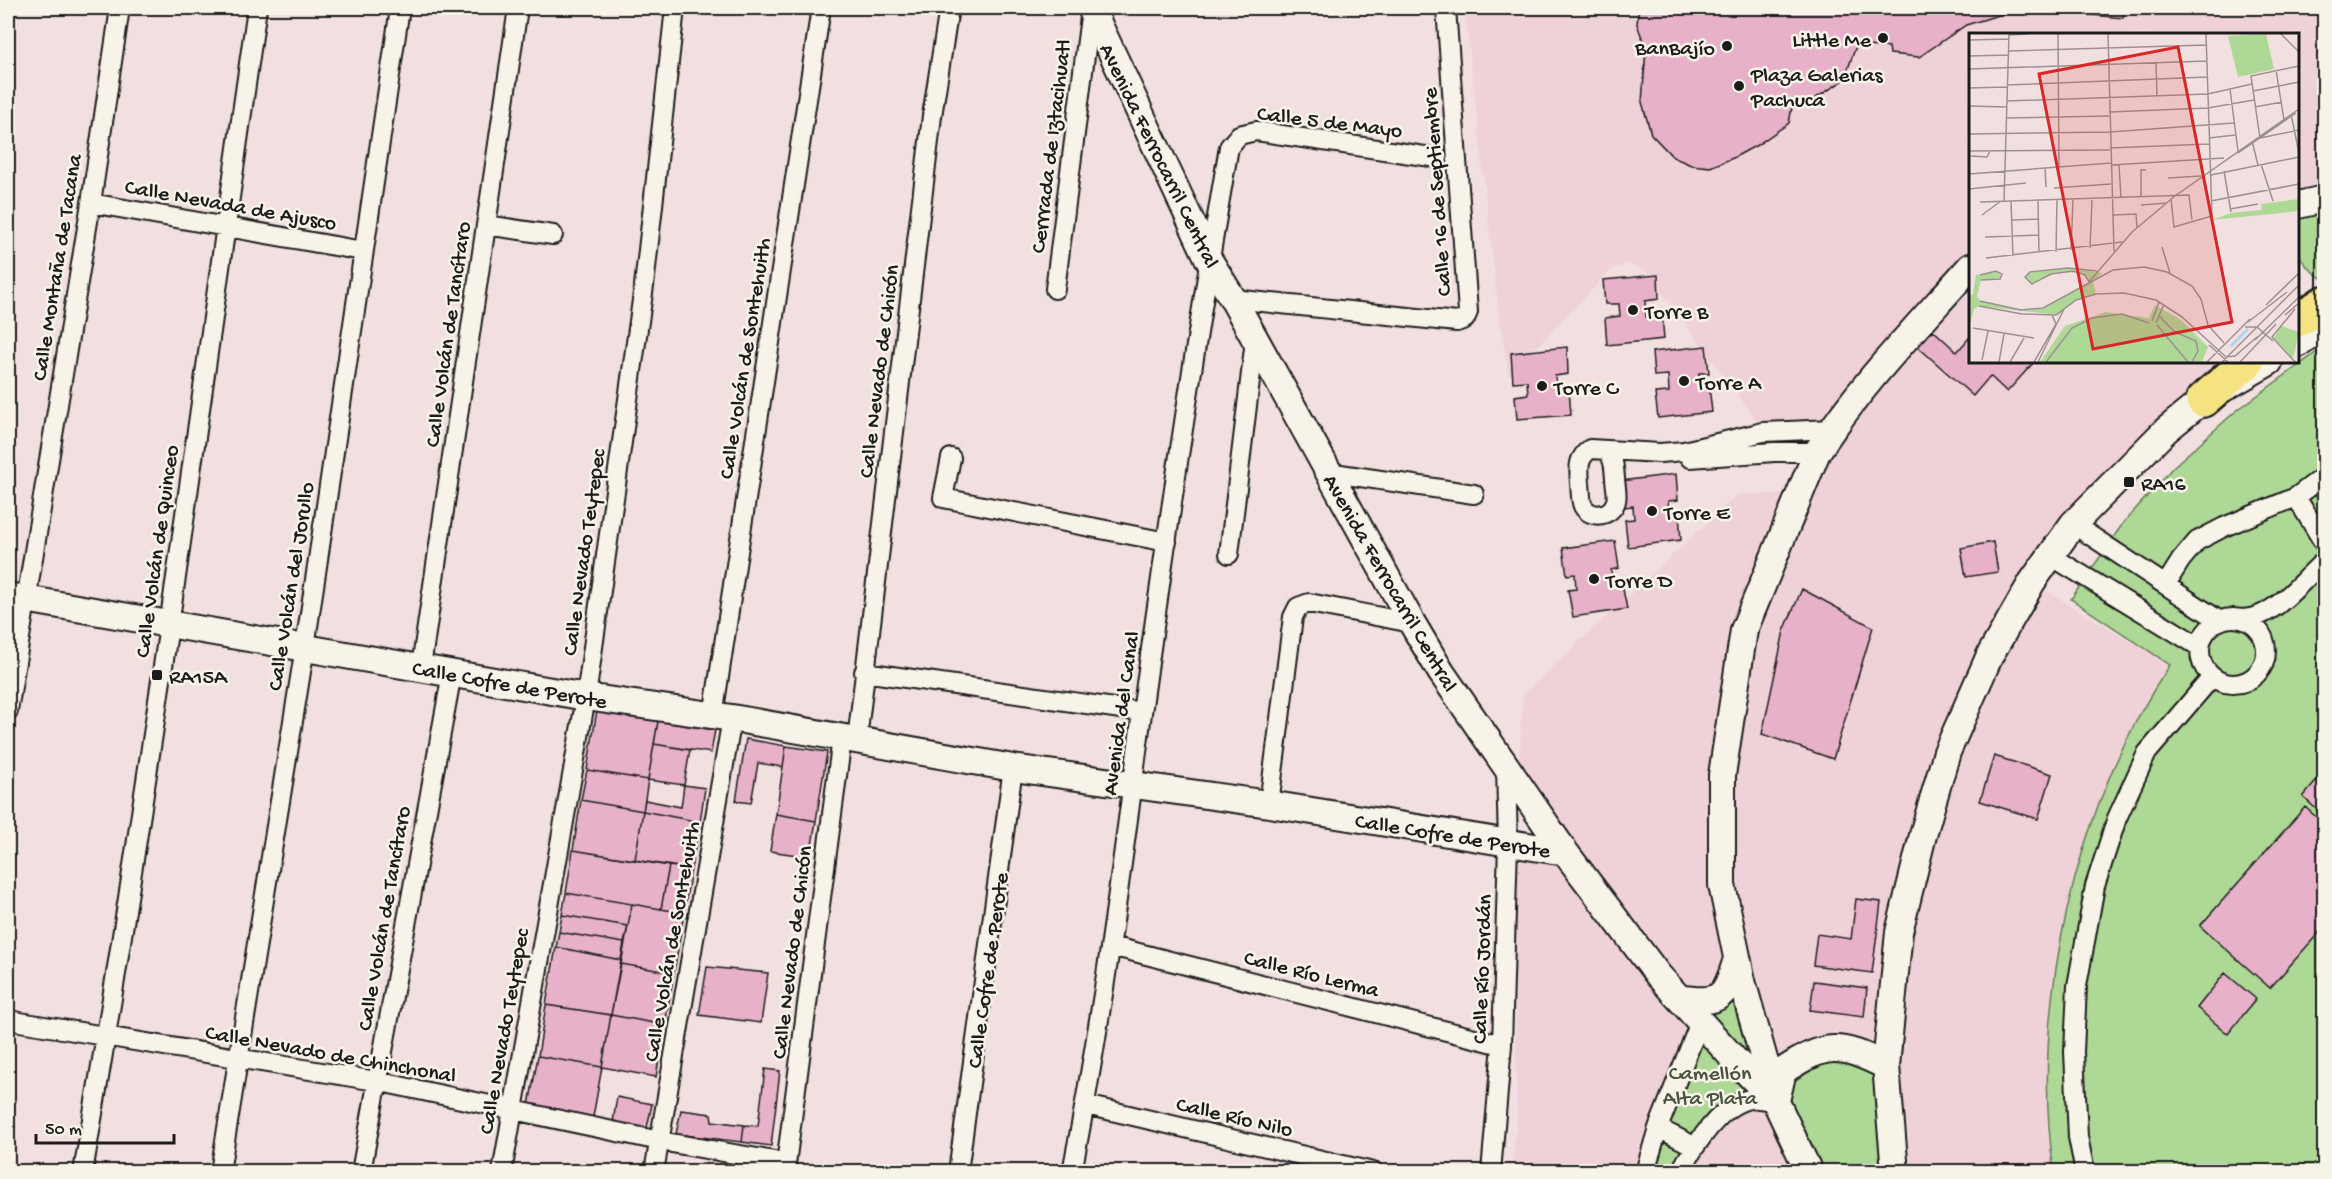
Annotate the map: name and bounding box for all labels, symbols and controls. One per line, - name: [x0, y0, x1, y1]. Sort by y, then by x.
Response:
- place label: Little Me: [1792, 29, 1872, 55]
- marker: Little Me: [1876, 31, 1890, 45]
- inset map: [1969, 33, 2299, 363]
- place label: BanBajío: [1634, 37, 1715, 63]
- street label: Cerrrada de Iztacihuatl: [1027, 38, 1079, 255]
- marker: BanBajío: [1720, 39, 1734, 53]
- street label: Avenida Ferrocarril Central: [1092, 40, 1223, 274]
- place label: Plaza Galerias Pachuca: [1750, 64, 1883, 115]
- marker: Plaza Galerias Pachuca: [1732, 79, 1746, 93]
- street label: Calle 16 de Septiembre: [1419, 86, 1459, 297]
- street label: Calle 5 de Mayo: [1255, 102, 1404, 146]
- street label: Calle Montaña de Tacana: [28, 152, 90, 383]
- street label: Calle Nevada de Ajusco: [122, 176, 338, 238]
- street label: Calle Volcán de Tancítaro: [421, 220, 479, 449]
- street label: Calle Volcán de Sontehuith: [715, 236, 779, 481]
- street label: Calle Nevado de Chicón: [855, 263, 907, 480]
- place label: Torre B: [1643, 301, 1709, 327]
- marker: Torre B: [1626, 303, 1640, 317]
- place label: Torre A: [1694, 372, 1762, 398]
- marker: Torre A: [1677, 374, 1691, 388]
- place label: Torre C: [1552, 377, 1620, 403]
- marker: Torre C: [1535, 379, 1549, 393]
- street label: Calle Volcán de Quinceo: [131, 444, 187, 659]
- street label: Calle Nevado Teytepec: [559, 446, 614, 657]
- street label: Avenida Ferrocarril Central: [1316, 471, 1462, 698]
- place label: RA16: [2141, 473, 2186, 499]
- marker: RA16: [2122, 475, 2136, 489]
- street label: Calle Volcán del Jorullo: [264, 480, 322, 693]
- place label: Torre E: [1662, 502, 1731, 528]
- marker: Torre E: [1645, 504, 1659, 518]
- place label: Torre D: [1604, 570, 1673, 596]
- marker: Torre D: [1587, 572, 1601, 586]
- street label: Avenida del Canal: [1099, 630, 1147, 797]
- street label: Calle Cofre de Perote: [410, 657, 609, 717]
- place label: RA15A: [169, 666, 228, 692]
- marker: RA15A: [150, 668, 164, 682]
- street label: Calle Volcán de Tancítaro: [353, 804, 418, 1033]
- street label: Calle Cofre de Perote: [1353, 810, 1552, 866]
- street label: Calle Volcán de Sontehuith: [640, 819, 708, 1064]
- street label: Calle Nevado de Chicón: [768, 844, 820, 1061]
- street label: Calle Cofre de Perote: [963, 870, 1017, 1070]
- street label: Calle Río Jordán: [1468, 893, 1500, 1044]
- street label: Calle Nevado Teytepec: [475, 925, 537, 1136]
- street label: Calle Río Lerma: [1241, 947, 1382, 1005]
- street label: Calle Nevado de Chinchonal: [203, 1021, 458, 1091]
- park label: Camellón Alta Plata: [1663, 1062, 1758, 1113]
- street label: Calle Río Nilo: [1173, 1093, 1295, 1145]
- scale bar: [36, 1107, 174, 1145]
- text: 50 m: [45, 1120, 82, 1141]

